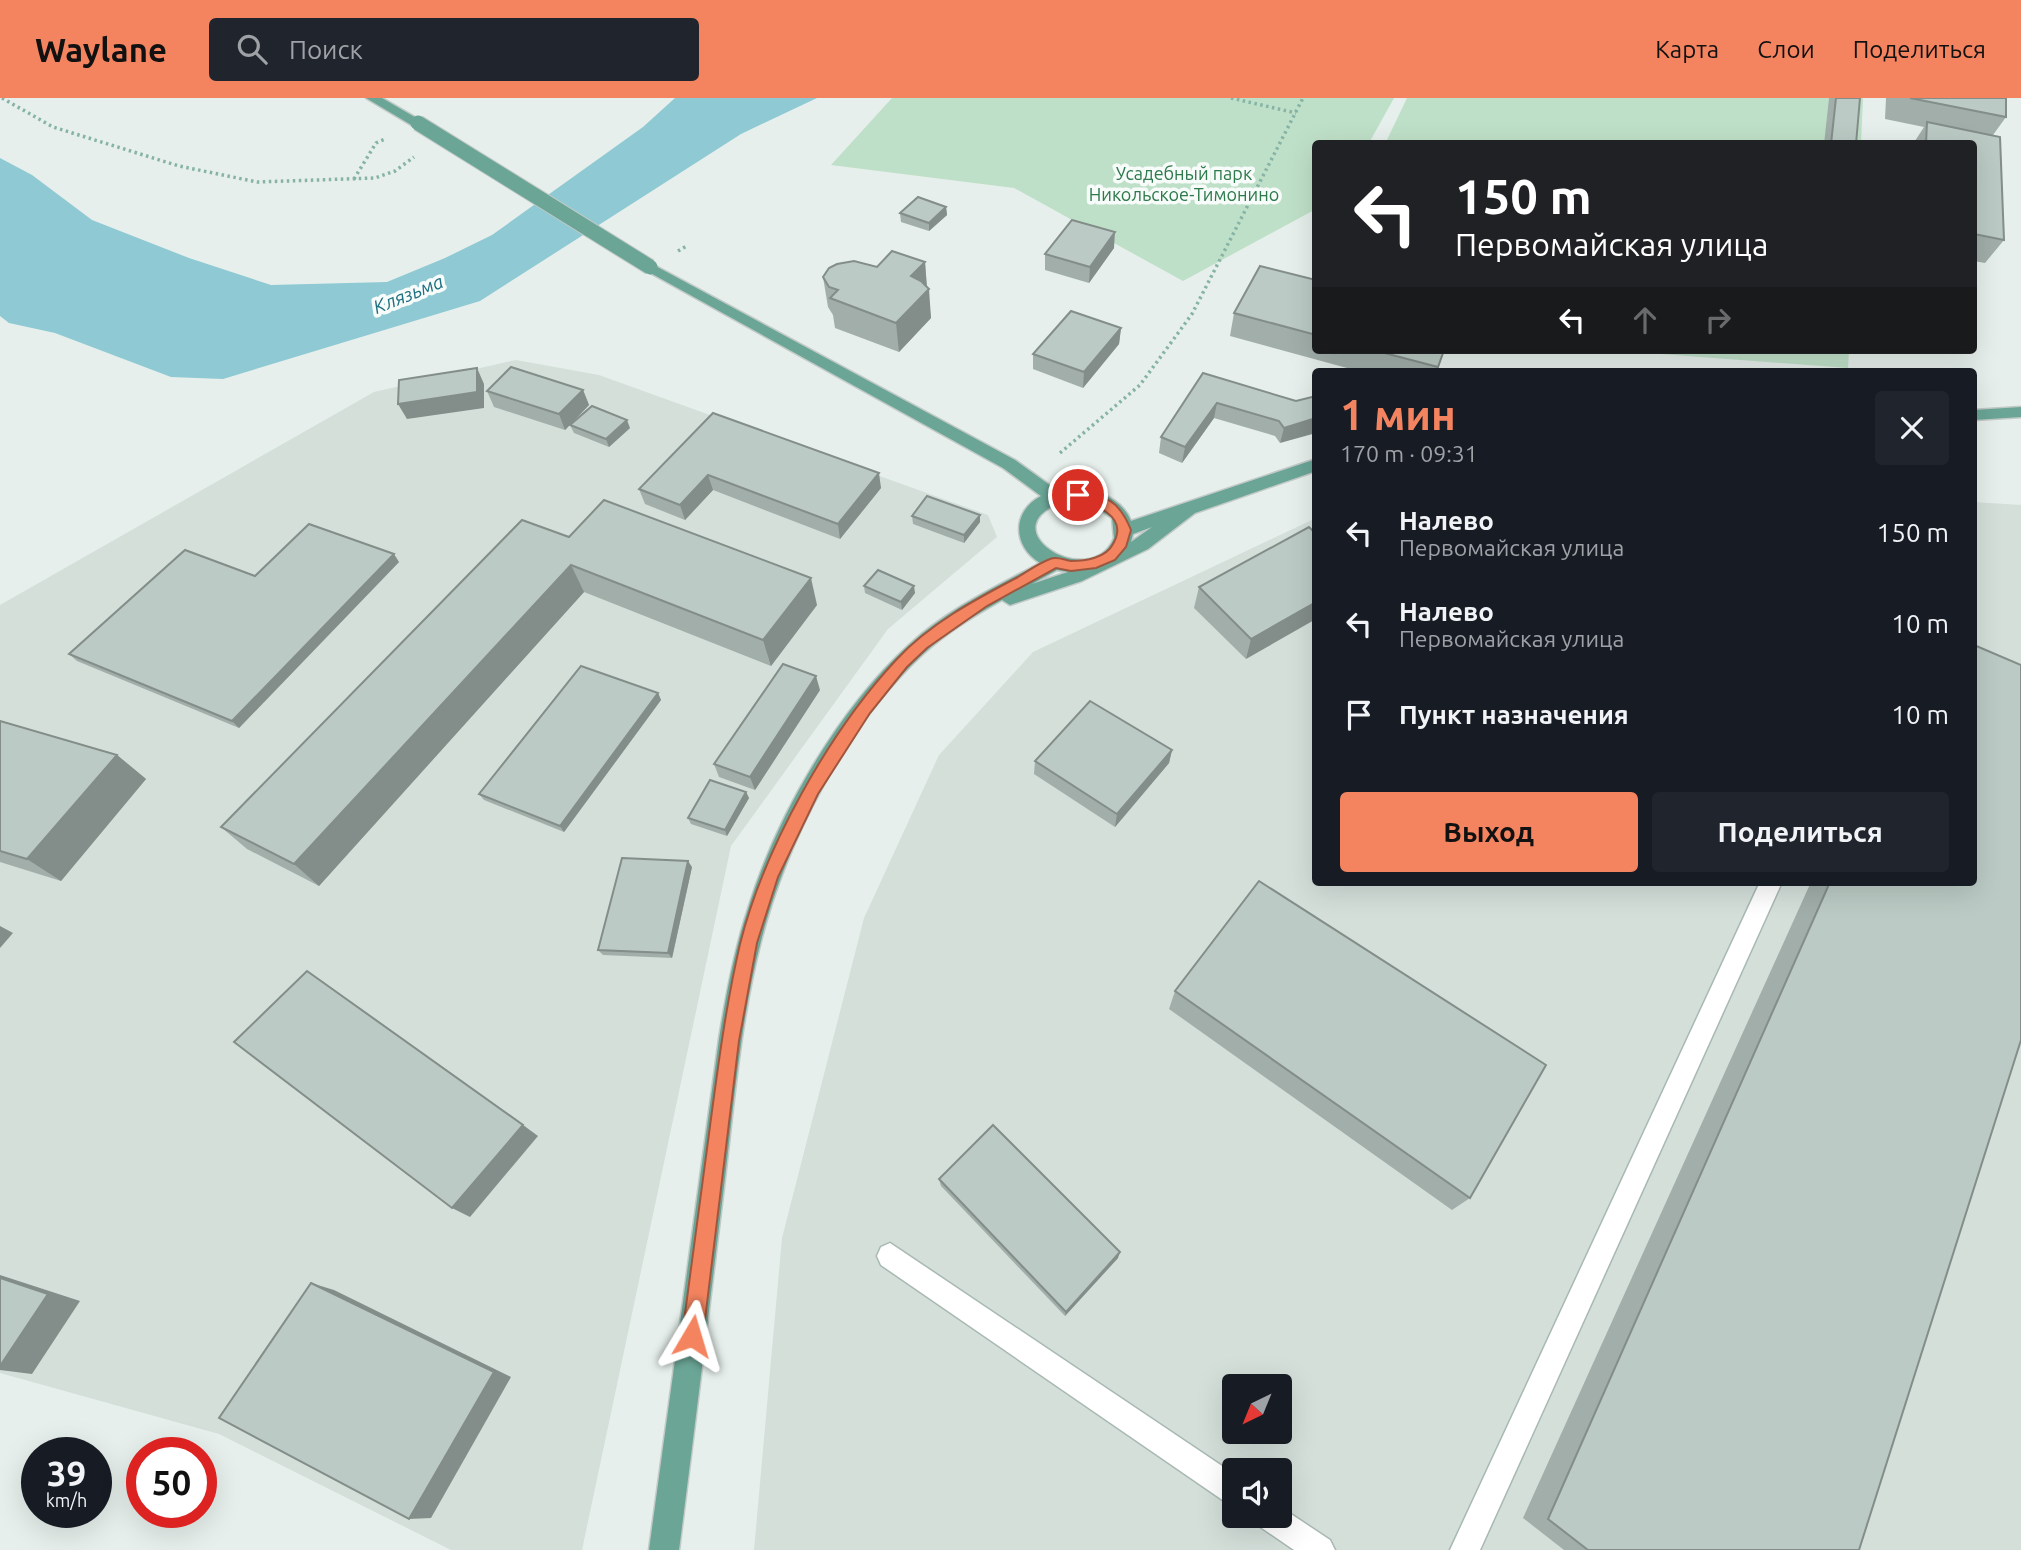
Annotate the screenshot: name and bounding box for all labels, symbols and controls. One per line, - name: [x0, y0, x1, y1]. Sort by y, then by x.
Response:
- search box: [209, 18, 699, 81]
- icon: search: [233, 30, 271, 68]
- text: Waylane: [35, 31, 167, 68]
- text: Поиск: [289, 35, 363, 64]
- text: Карта: [1655, 36, 1719, 63]
- text: Слои: [1757, 36, 1815, 63]
- text: Поделиться: [1853, 36, 1986, 63]
- park label: Усадебный парк Никольское-Тимонино: [1089, 163, 1279, 204]
- icon: left: [1340, 168, 1431, 259]
- text: 150 m: [1455, 168, 1592, 223]
- text: Первомайская улица: [1455, 226, 1768, 262]
- water label: Клязьма: [370, 270, 446, 318]
- icon: left: [1553, 301, 1591, 339]
- icon: ahead: [1626, 301, 1664, 339]
- icon: right: [1699, 301, 1737, 339]
- text: 1 мин: [1340, 391, 1456, 438]
- button: close: [1875, 391, 1949, 465]
- text: 170 m · 09:31: [1340, 441, 1478, 466]
- pin: [1048, 465, 1108, 525]
- icon: arrive: [1059, 476, 1097, 514]
- text: Налево: [1399, 506, 1494, 535]
- icon: left: [1340, 514, 1378, 552]
- text: 150 m: [1877, 518, 1949, 547]
- text: Первомайская улица: [1399, 535, 1624, 560]
- text: Налево: [1399, 597, 1494, 626]
- icon: left: [1340, 605, 1378, 643]
- text: 10 m: [1891, 609, 1949, 638]
- text: Первомайская улица: [1399, 626, 1624, 651]
- icon: arrive: [1340, 696, 1378, 734]
- text: Пункт назначения: [1399, 700, 1629, 729]
- text: 10 m: [1891, 700, 1949, 729]
- button: Выход: [1340, 792, 1638, 872]
- button: Поделиться: [1652, 792, 1949, 872]
- position arrow: [655, 1299, 729, 1373]
- north arrow: [1222, 1374, 1292, 1444]
- map controls: [1222, 1374, 1292, 1528]
- speed limit sign: 50: [126, 1437, 217, 1528]
- text: 39: [47, 1453, 86, 1493]
- button: sound: [1222, 1458, 1292, 1528]
- text: km/h: [46, 1490, 87, 1510]

